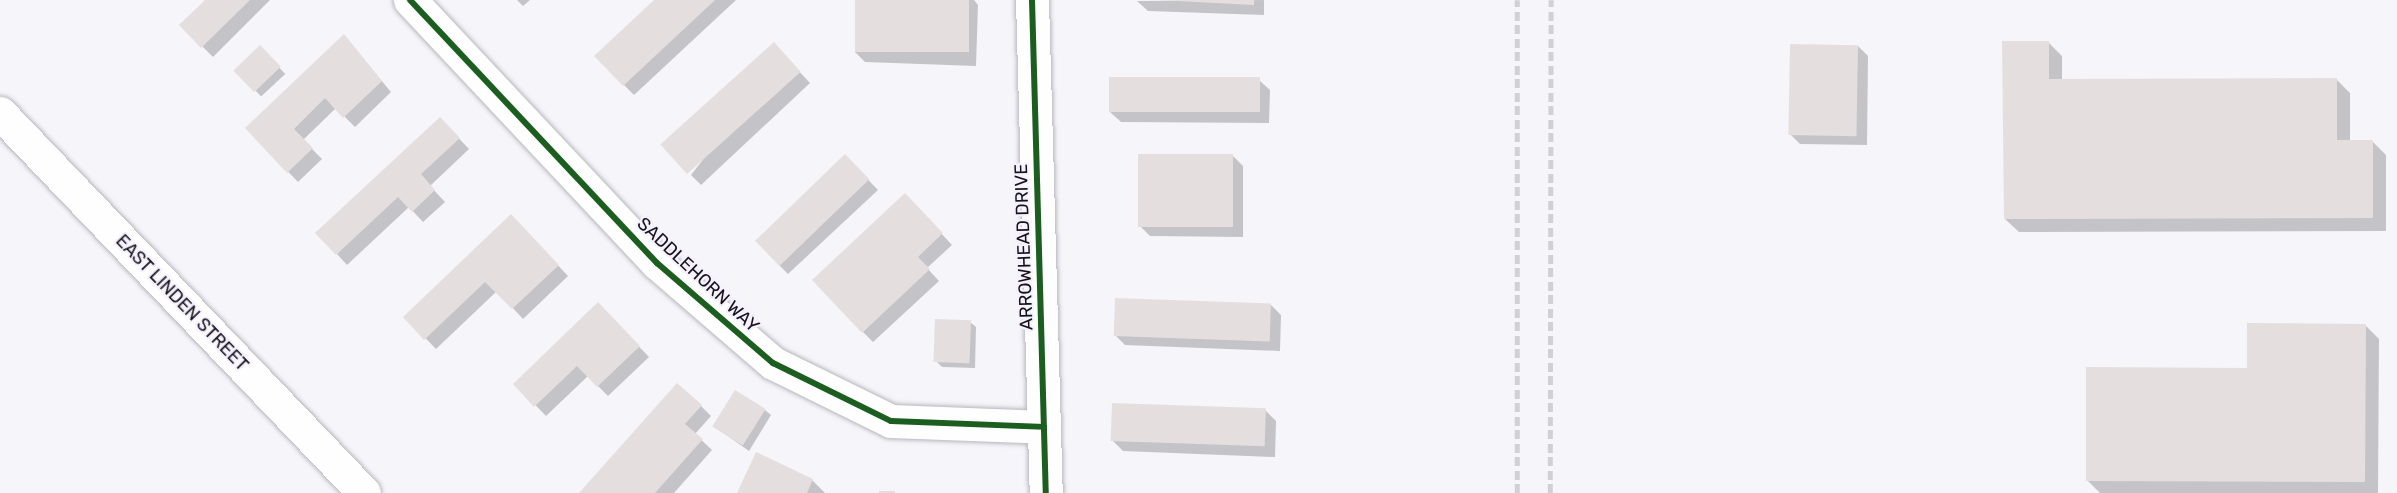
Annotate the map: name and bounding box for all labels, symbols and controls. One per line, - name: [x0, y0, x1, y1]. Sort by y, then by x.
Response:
- street label: ARROWHEAD DRIVE: [1010, 163, 1038, 331]
- street label: SADDLEHORN WAY: [632, 213, 764, 337]
- street label: EAST LINDEN STREET: [111, 230, 253, 376]

